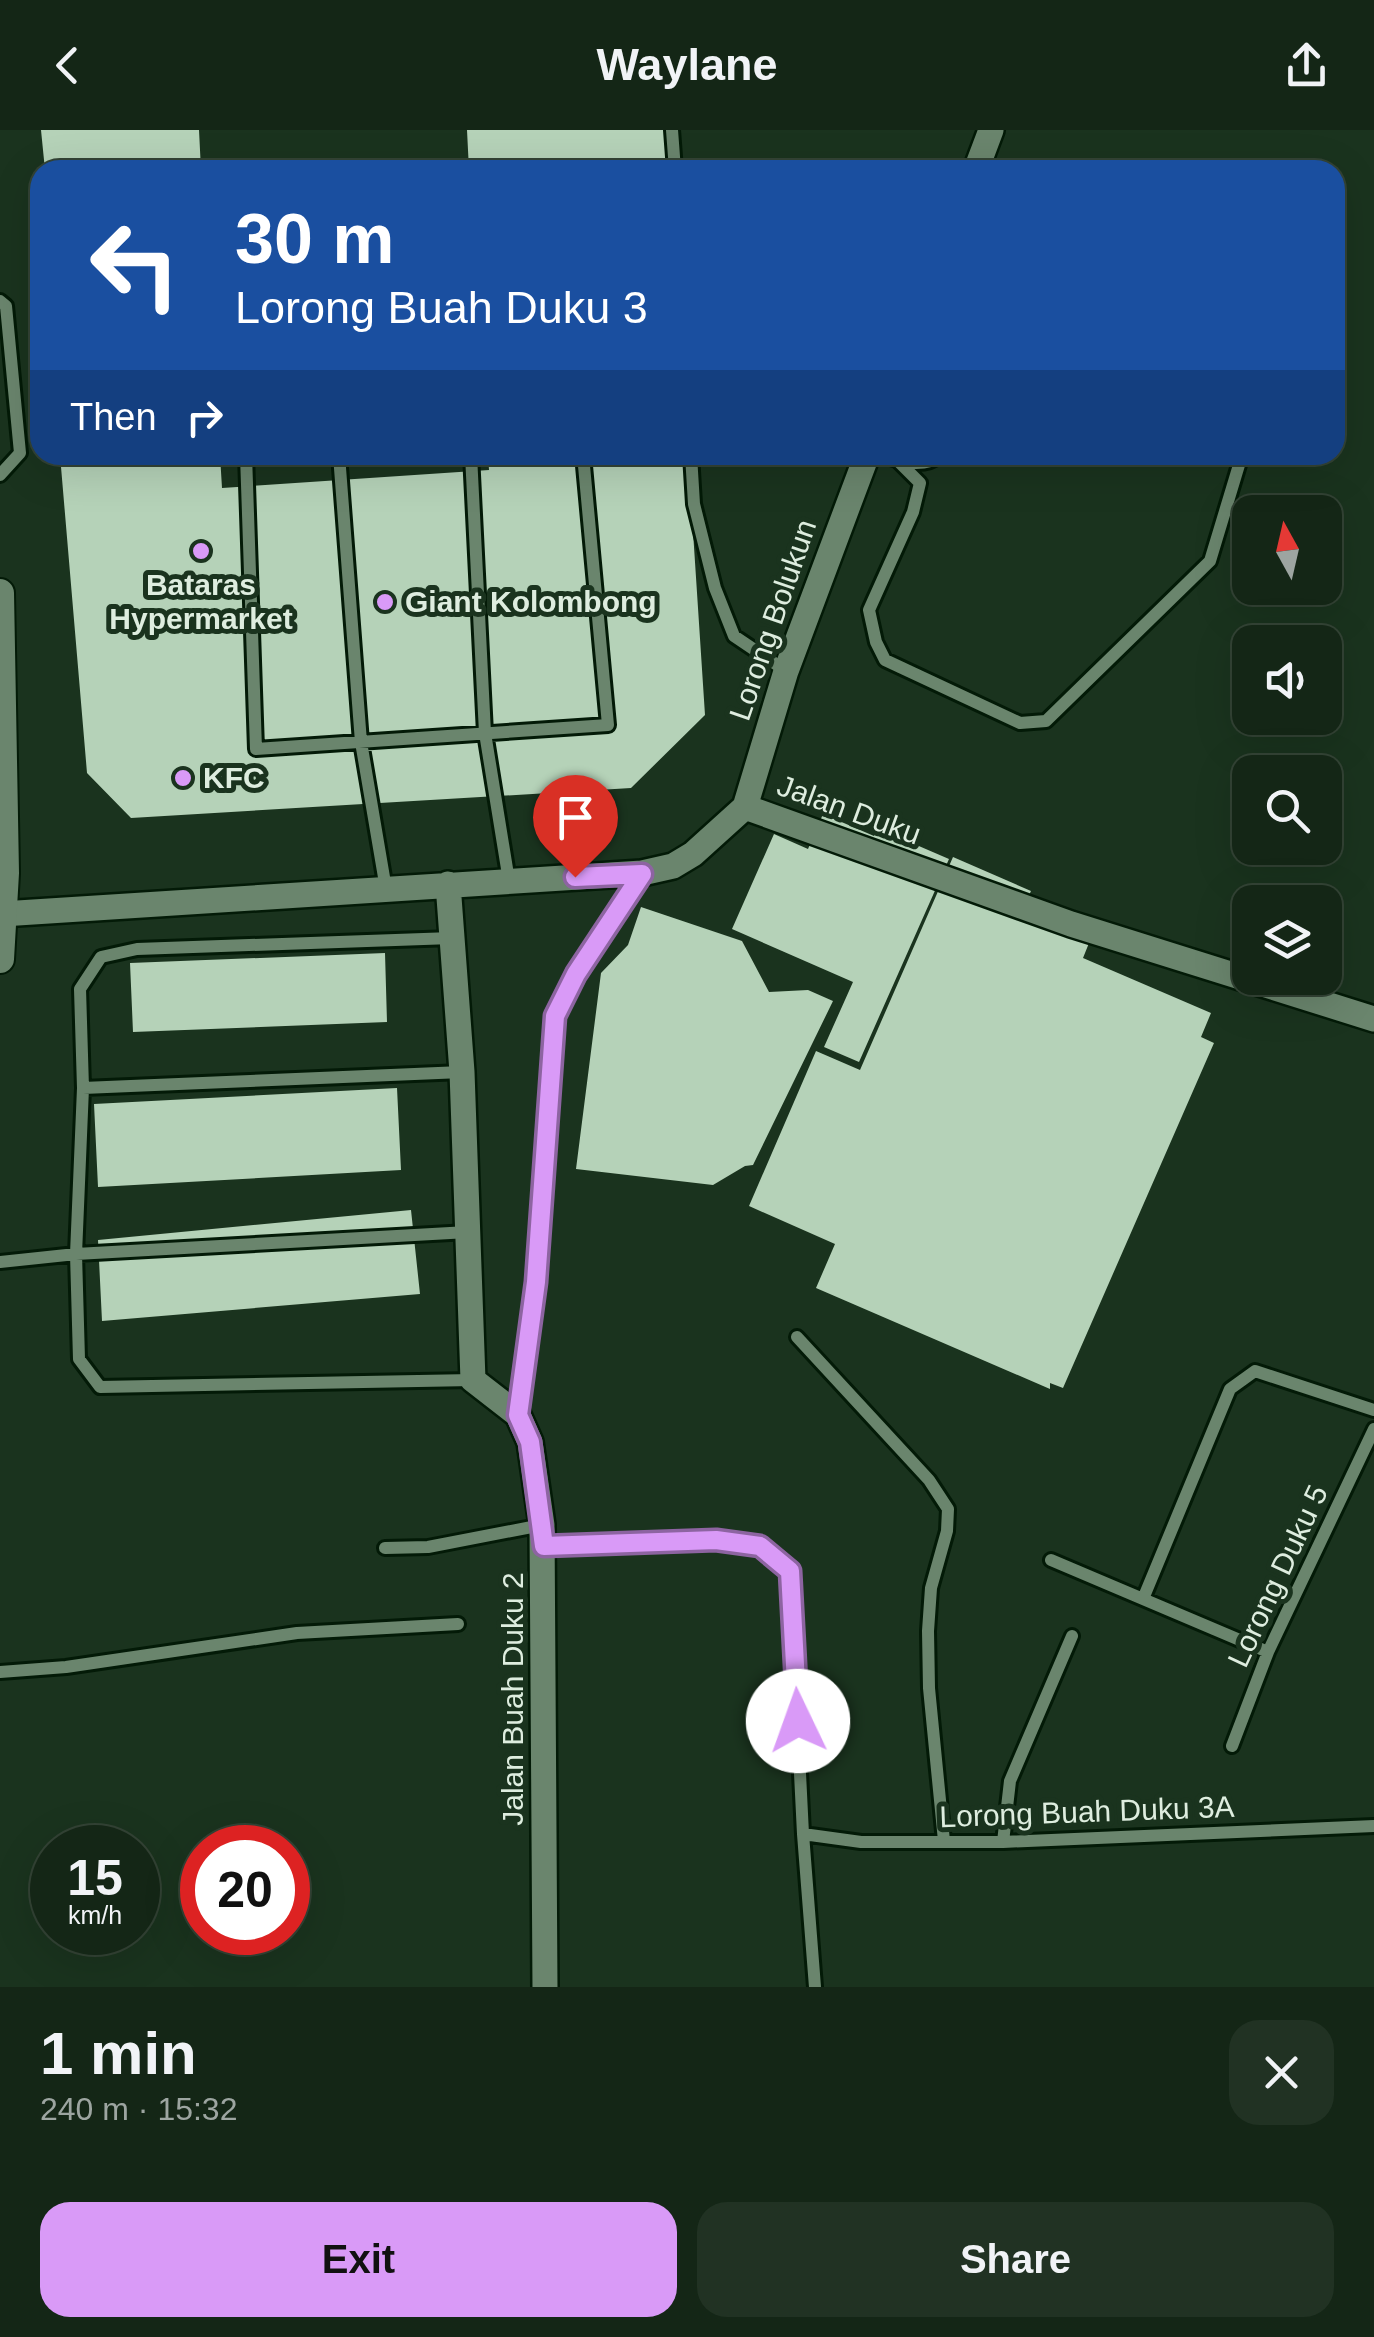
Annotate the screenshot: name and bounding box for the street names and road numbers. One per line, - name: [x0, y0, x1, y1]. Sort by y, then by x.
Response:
- street label: Lorong Bolukun: [723, 515, 822, 725]
- street label: Jalan Duku: [773, 768, 925, 851]
- street label: Lorong Duku 5: [1221, 1480, 1334, 1672]
- street label: Jalan Buah Duku 2: [496, 1572, 529, 1826]
- street label: Lorong Buah Duku 3A: [939, 1790, 1235, 1833]

